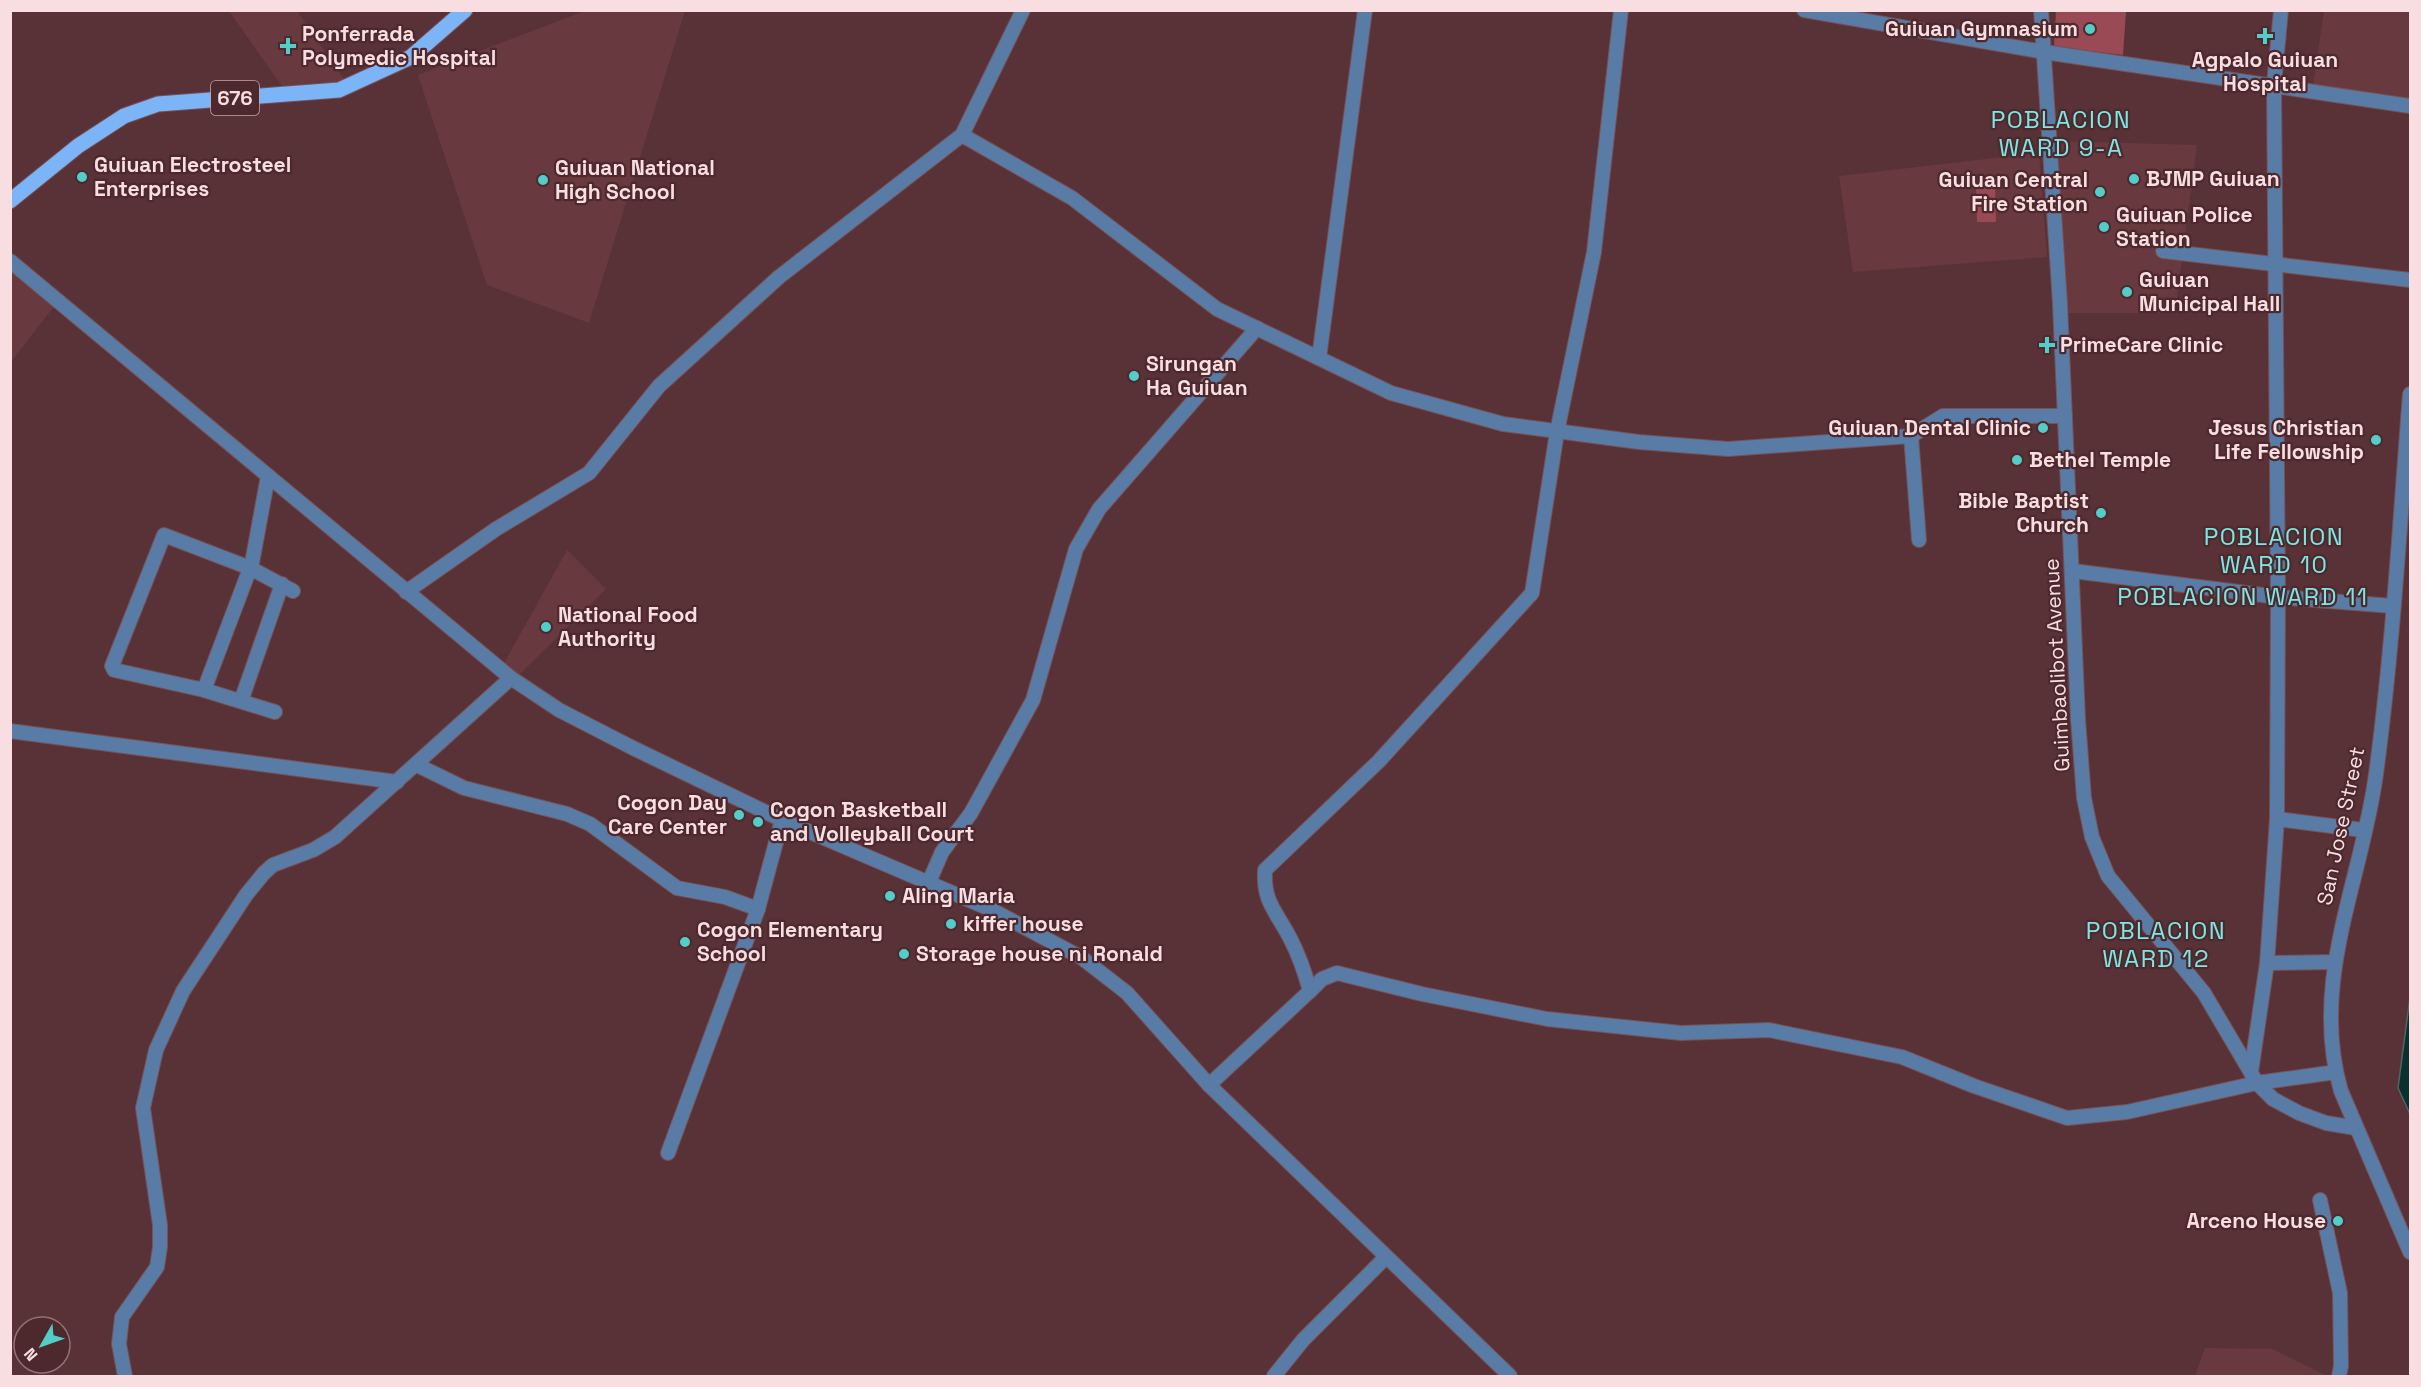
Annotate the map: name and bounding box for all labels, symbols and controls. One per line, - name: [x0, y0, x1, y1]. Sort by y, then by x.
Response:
- place label: Guiuan Gymnasium: [1885, 15, 2078, 42]
- place label: Ponferrada Polymedic Hospital: [302, 20, 496, 71]
- marker: Guiuan Gymnasium: [2083, 22, 2097, 36]
- marker: Agpalo Guiuan Hospital: [2256, 27, 2274, 45]
- marker: Ponferrada Polymedic Hospital: [279, 37, 297, 55]
- place label: Agpalo Guiuan Hospital: [2192, 46, 2338, 97]
- road number: 676: [211, 81, 259, 115]
- district label: POBLACION WARD 9-A: [1991, 104, 2131, 163]
- place label: Guiuan Electrosteel Enterprises: [94, 151, 291, 202]
- place label: Guiuan National High School: [555, 154, 715, 205]
- place label: BJMP Guiuan: [2146, 165, 2280, 192]
- place label: Guiuan Central Fire Station: [1939, 166, 2088, 217]
- marker: Guiuan Electrosteel Enterprises: [75, 170, 89, 184]
- marker: BJMP Guiuan: [2127, 172, 2141, 186]
- marker: Guiuan National High School: [536, 173, 550, 187]
- marker: Guiuan Central Fire Station: [2093, 185, 2107, 199]
- place label: Guiuan Police Station: [2116, 201, 2253, 252]
- marker: Guiuan Police Station: [2097, 220, 2111, 234]
- place label: Guiuan Municipal Hall: [2139, 266, 2280, 317]
- marker: Guiuan Municipal Hall: [2120, 285, 2134, 299]
- place label: PrimeCare Clinic: [2060, 331, 2223, 358]
- marker: PrimeCare Clinic: [2038, 336, 2056, 354]
- place label: Sirungan Ha Guiuan: [1146, 350, 1248, 401]
- marker: Sirungan Ha Guiuan: [1127, 369, 1141, 383]
- place label: Guiuan Dental Clinic: [1828, 414, 2031, 441]
- place label: Jesus Christian Life Fellowship: [2208, 414, 2364, 465]
- marker: Guiuan Dental Clinic: [2036, 421, 2050, 435]
- marker: Jesus Christian Life Fellowship: [2369, 433, 2383, 447]
- place label: Bethel Temple: [2029, 446, 2171, 473]
- marker: Bethel Temple: [2010, 453, 2024, 467]
- place label: Bible Baptist Church: [1958, 487, 2089, 538]
- marker: Bible Baptist Church: [2094, 506, 2108, 520]
- district label: POBLACION WARD 10: [2204, 521, 2344, 580]
- street label: Guimbaolibot Avenue: [2037, 558, 2076, 772]
- district label: POBLACION WARD 11: [2117, 581, 2369, 612]
- place label: National Food Authority: [558, 601, 698, 652]
- marker: National Food Authority: [539, 620, 553, 634]
- street label: San Jose Street: [2311, 744, 2370, 908]
- place label: Cogon Day Care Center: [608, 789, 727, 840]
- place label: Cogon Basketball and Volleyball Court: [770, 796, 974, 847]
- marker: Cogon Day Care Center: [732, 808, 746, 822]
- marker: Cogon Basketball and Volleyball Court: [751, 815, 765, 829]
- place label: Aling Maria: [902, 882, 1015, 909]
- marker: Aling Maria: [883, 889, 897, 903]
- place label: kiffer house: [963, 910, 1084, 937]
- district label: POBLACION WARD 12: [2086, 915, 2226, 974]
- place label: Cogon Elementary School: [697, 916, 883, 967]
- marker: kiffer house: [944, 917, 958, 931]
- marker: Cogon Elementary School: [678, 935, 692, 949]
- place label: Storage house ni Ronald: [916, 940, 1163, 967]
- marker: Storage house ni Ronald: [897, 947, 911, 961]
- place label: Arceno House: [2187, 1207, 2326, 1234]
- marker: Arceno House: [2331, 1214, 2345, 1228]
- north arrow: [12, 1315, 72, 1375]
- text: N: [19, 1343, 42, 1365]

